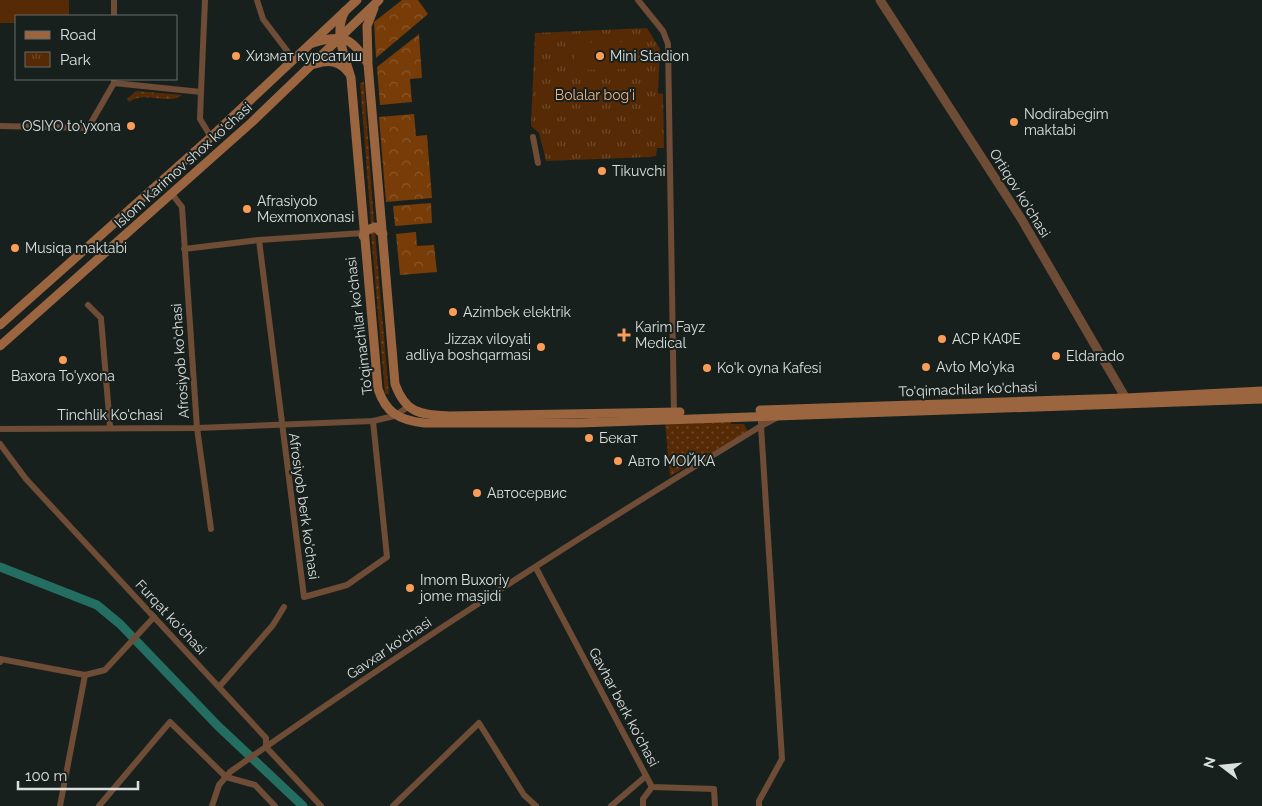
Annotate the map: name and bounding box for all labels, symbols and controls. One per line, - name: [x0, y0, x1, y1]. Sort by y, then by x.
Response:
- legend: [15, 15, 178, 80]
- text: Road: [60, 26, 96, 44]
- place label: Хизмат курсатиш: [246, 48, 362, 64]
- place label: Mini Stadion: [610, 48, 689, 64]
- marker: Хизмат курсатиш: [230, 50, 242, 62]
- marker: Mini Stadion: [594, 50, 606, 62]
- text: Park: [60, 51, 91, 69]
- park label: Bolalar bog'i: [555, 87, 635, 103]
- street label: Islom Karimov shox ko'chasi: [111, 99, 255, 231]
- place label: Nodirabegim maktabi: [1024, 106, 1109, 138]
- marker: Nodirabegim maktabi: [1008, 116, 1020, 128]
- place label: OSIYO to'yxona: [22, 118, 121, 134]
- marker: OSIYO to'yxona: [125, 120, 137, 132]
- street label: Ortiqov ko'chasi: [986, 146, 1054, 240]
- place label: Tikuvchi: [612, 163, 665, 179]
- marker: Tikuvchi: [596, 165, 608, 177]
- place label: Afrasiyob Mexmonxonasi: [257, 193, 354, 225]
- marker: Afrasiyob Mexmonxonasi: [241, 203, 253, 215]
- place label: Musiqa maktabi: [25, 240, 127, 256]
- marker: Musiqa maktabi: [9, 242, 21, 254]
- street label: To'qimachilar ko'chasi: [343, 256, 375, 396]
- street label: Afrosiyob ko'chasi: [168, 303, 192, 419]
- place label: Azimbek elektrik: [463, 304, 571, 320]
- marker: Azimbek elektrik: [447, 306, 459, 318]
- place label: Karim Fayz Medical: [635, 319, 705, 351]
- marker: Karim Fayz Medical: [617, 328, 631, 342]
- place label: Jizzax viloyati adliya boshqarmasi: [406, 331, 531, 363]
- place label: АСР КАФЕ: [952, 331, 1021, 347]
- marker: АСР КАФЕ: [936, 333, 948, 345]
- marker: Jizzax viloyati adliya boshqarmasi: [535, 341, 547, 353]
- place label: Eldarado: [1066, 348, 1124, 364]
- marker: Eldarado: [1050, 350, 1062, 362]
- marker: Baxora To'yxona: [57, 354, 69, 366]
- place label: Avto Mo'yka: [936, 359, 1015, 375]
- place label: Ko'k oyna Kafesi: [717, 360, 821, 376]
- marker: Avto Mo'yka: [920, 361, 932, 373]
- marker: Ko'k oyna Kafesi: [701, 362, 713, 374]
- place label: Baxora To'yxona: [11, 368, 115, 384]
- street label: To'qimachilar ko'chasi: [898, 379, 1038, 399]
- street label: Tinchlik Ko'chasi: [57, 407, 163, 423]
- place label: Бекат: [599, 430, 638, 446]
- street label: Afrosiyob berk ko'chasi: [286, 432, 322, 580]
- marker: Бекат: [583, 432, 595, 444]
- place label: Авто МОЙКА: [628, 452, 716, 469]
- marker: Авто МОЙКА: [612, 455, 624, 467]
- place label: Автосервис: [487, 485, 567, 501]
- marker: Автосервис: [471, 487, 483, 499]
- place label: Imom Buxoriy jome masjidi: [418, 572, 510, 604]
- street label: Furqat ko'chasi: [132, 576, 210, 658]
- marker: Imom Buxoriy jome masjidi: [404, 582, 416, 594]
- street label: Gavxar ko'chasi: [344, 614, 434, 682]
- street label: Gavhar berk ko'chasi: [586, 645, 662, 769]
- north arrow: [1197, 741, 1247, 791]
- text: N: [1200, 755, 1219, 770]
- scale bar: [18, 758, 138, 790]
- text: 100 m: [25, 767, 67, 785]

